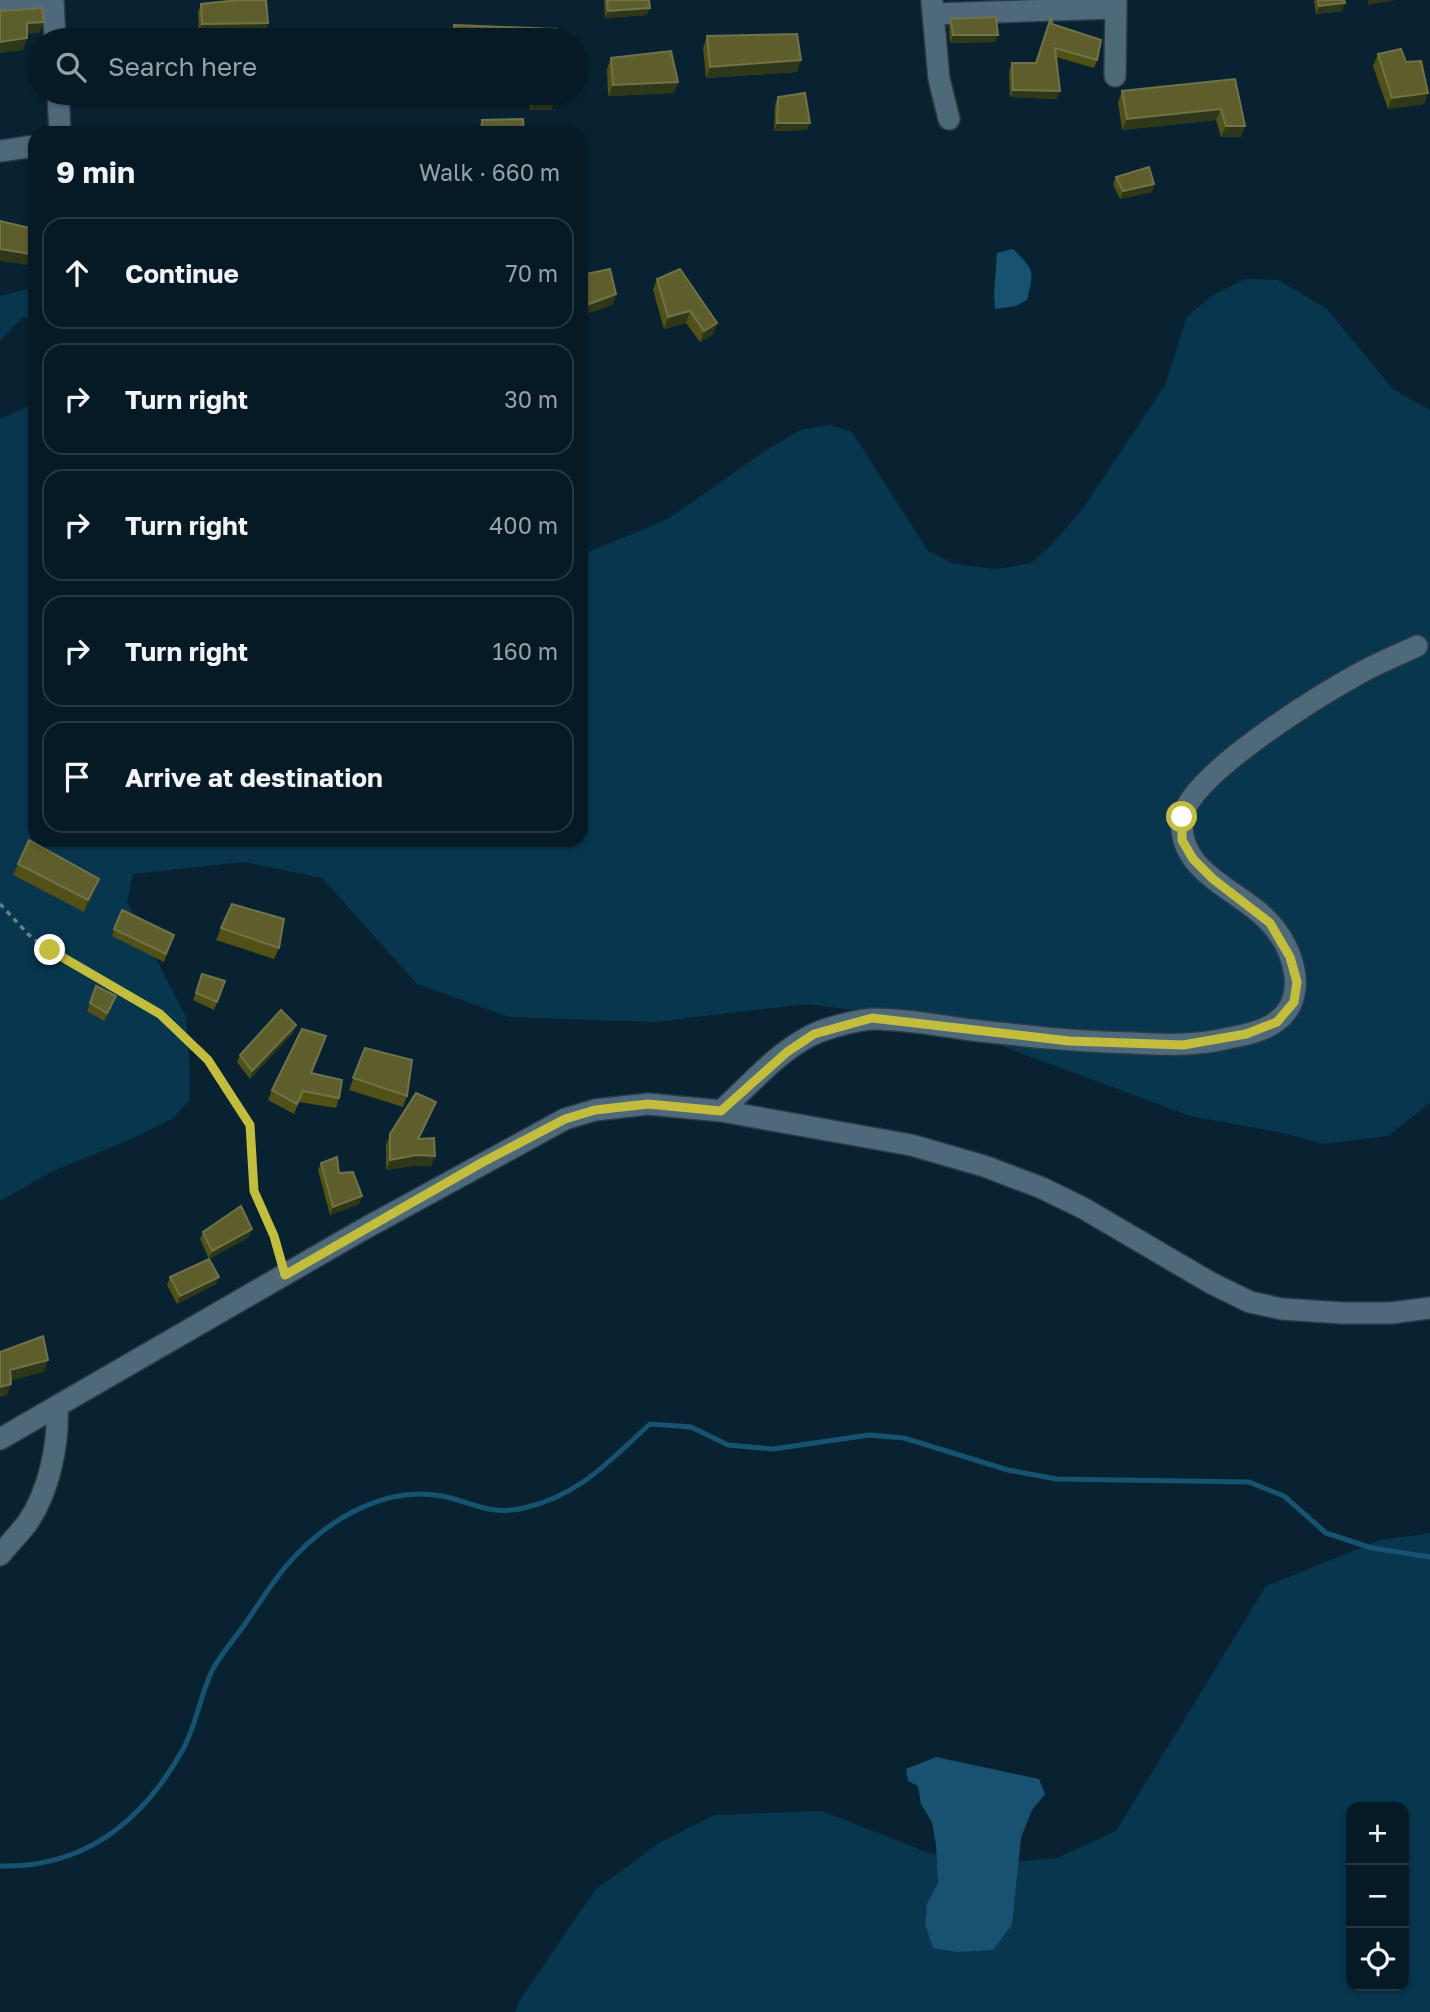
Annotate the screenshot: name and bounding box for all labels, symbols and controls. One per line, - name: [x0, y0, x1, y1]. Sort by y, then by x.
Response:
- search box: [28, 28, 588, 105]
- icon: search: [52, 48, 90, 86]
- text: Search here: [108, 51, 257, 82]
- text: 9 min: [56, 154, 135, 190]
- text: Walk · 660 m: [419, 158, 560, 186]
- icon: ahead: [58, 254, 96, 292]
- text: Continue: [125, 258, 239, 289]
- text: 70 m: [505, 259, 558, 287]
- icon: right: [58, 380, 96, 418]
- text: Turn right: [125, 384, 248, 415]
- text: 30 m: [504, 385, 558, 413]
- icon: right: [58, 506, 96, 544]
- text: Turn right: [125, 510, 248, 541]
- text: 400 m: [489, 511, 558, 539]
- icon: right: [58, 632, 96, 670]
- text: Turn right: [125, 636, 248, 667]
- text: 160 m: [493, 637, 558, 665]
- icon: arrive: [58, 758, 96, 796]
- text: Arrive at destination: [125, 762, 383, 793]
- route start: [1166, 801, 1197, 832]
- route end: [34, 934, 65, 965]
- map controls: [1346, 1802, 1409, 1991]
- button: +: [1346, 1802, 1409, 1865]
- button: −: [1346, 1865, 1409, 1928]
- button: locate: [1346, 1928, 1409, 1991]

